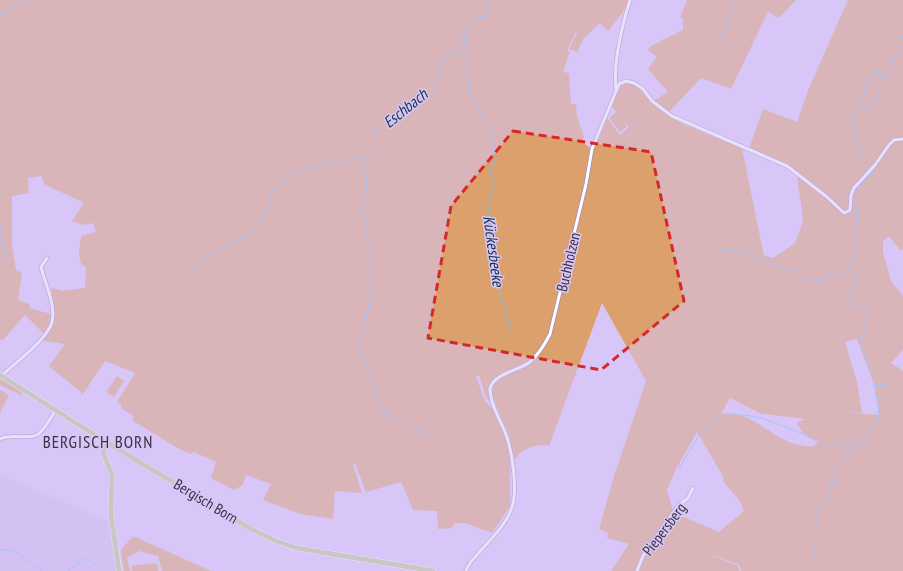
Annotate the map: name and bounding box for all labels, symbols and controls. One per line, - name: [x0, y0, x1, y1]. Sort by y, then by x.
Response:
- water label: Eschbach: [379, 84, 432, 132]
- water label: Kückesbeeke: [479, 214, 509, 289]
- street label: Buchholzen: [552, 231, 584, 293]
- district label: BERGISCH BORN: [43, 431, 153, 453]
- street label: Bergisch Born: [170, 474, 242, 528]
- street label: Piepersberg: [638, 499, 690, 559]

